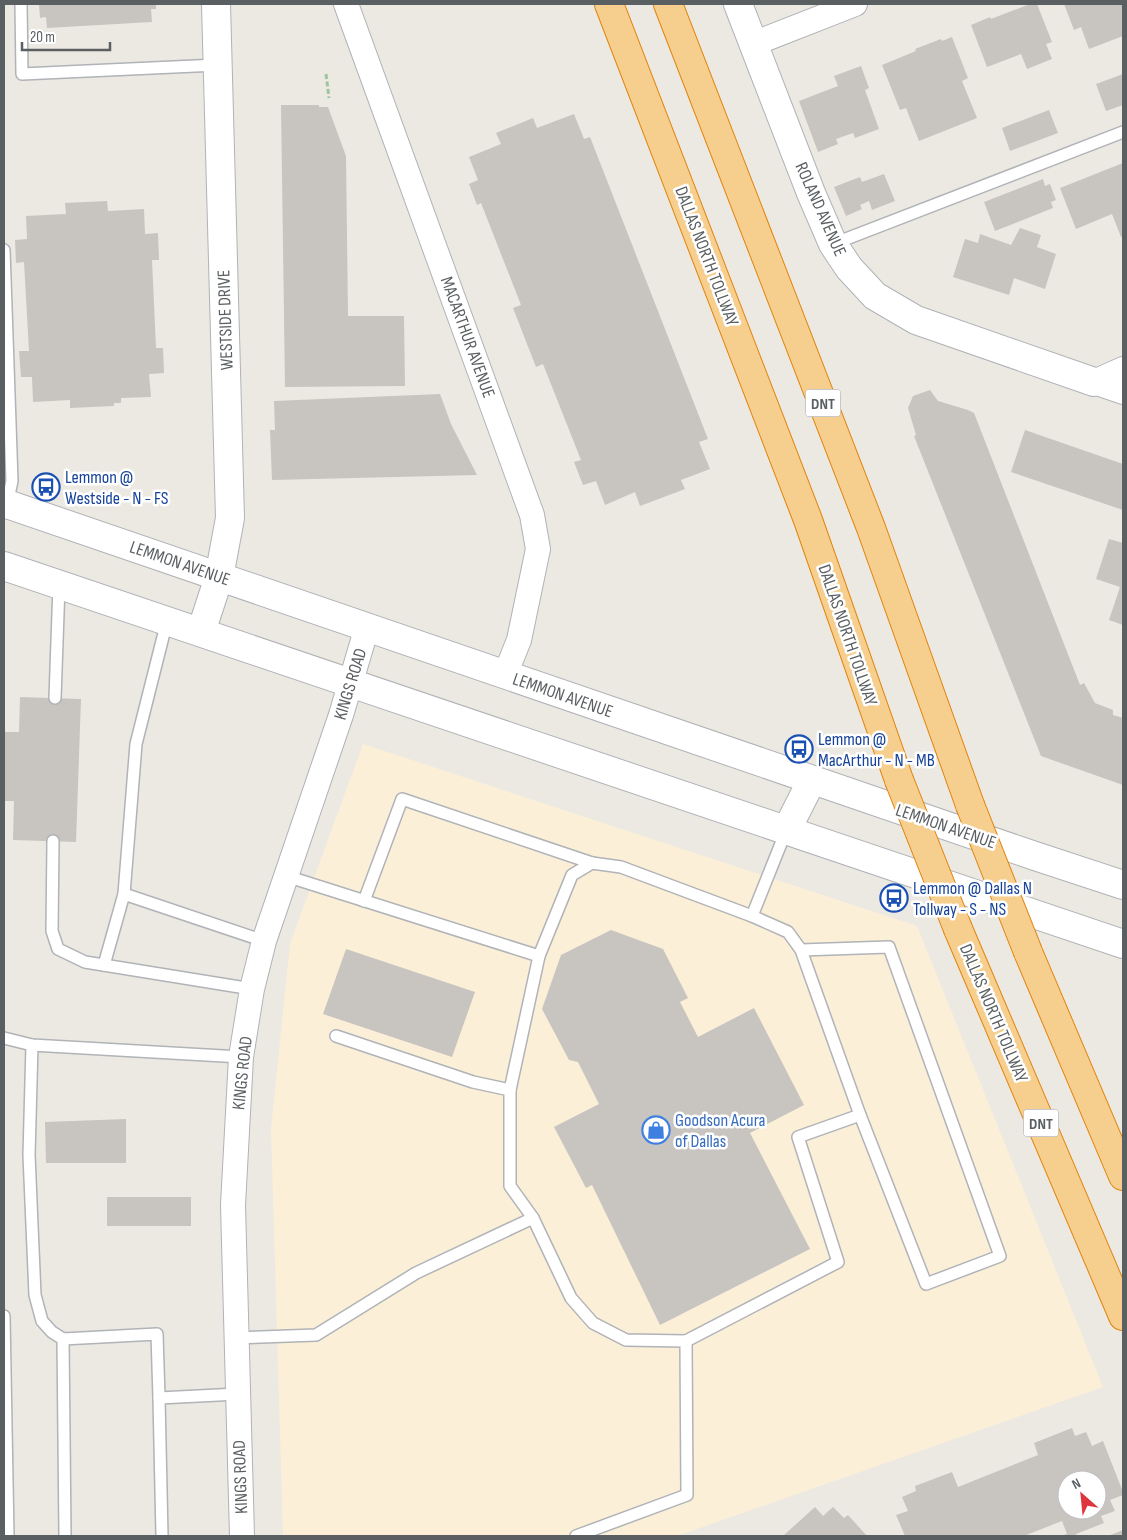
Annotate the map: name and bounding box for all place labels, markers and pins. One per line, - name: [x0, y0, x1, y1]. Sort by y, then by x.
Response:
- place label: Lemmon @ Westside - N - FS: [65, 467, 169, 509]
- bus stop icon: Lemmon @ Westside - N - FS: [31, 472, 61, 502]
- place label: Lemmon @ MacArthur - N - MB: [818, 729, 935, 771]
- bus stop icon: Lemmon @ MacArthur - N - MB: [784, 734, 814, 764]
- place label: Lemmon @ Dallas N Tollway - S - NS: [913, 878, 1032, 920]
- bus stop icon: Lemmon @ Dallas N Tollway - S - NS: [879, 883, 909, 913]
- place label: Goodson Acura of Dallas: [675, 1110, 766, 1152]
- shop icon: Goodson Acura of Dallas: [641, 1115, 671, 1145]

